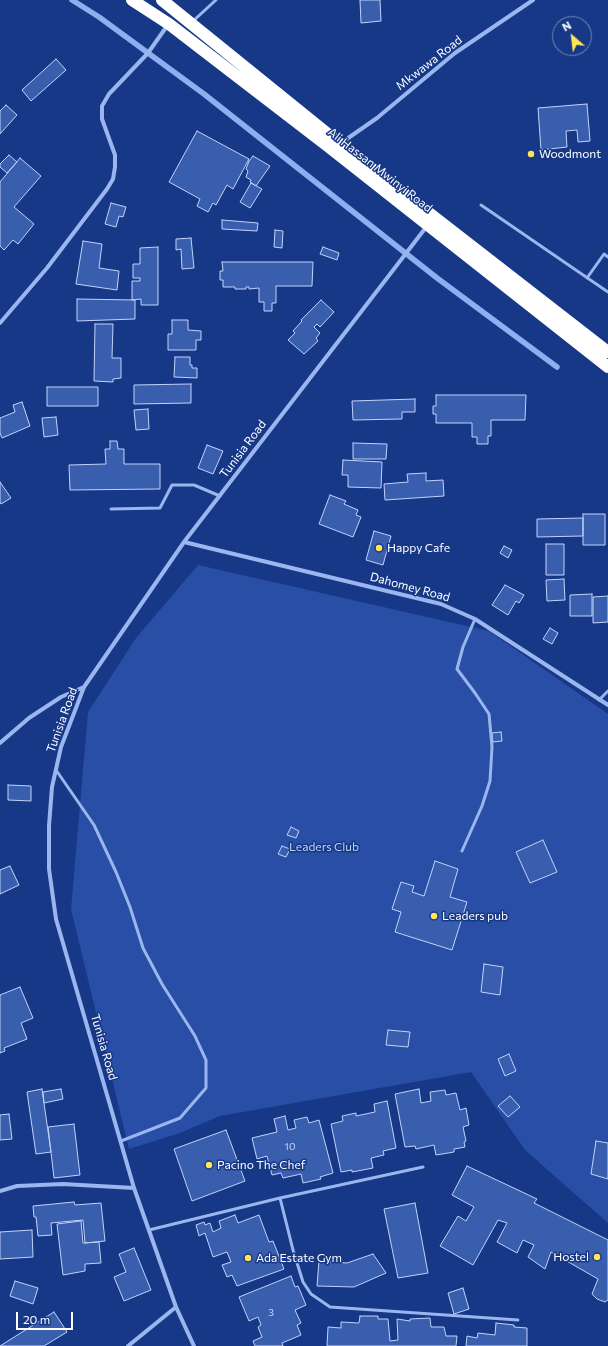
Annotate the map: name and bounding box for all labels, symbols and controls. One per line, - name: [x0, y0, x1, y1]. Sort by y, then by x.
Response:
- north arrow: [552, 16, 592, 56]
- text: N: [560, 18, 573, 34]
- street label: Mkwawa Road: [393, 33, 465, 93]
- street label: Ali Hassan Mwinyi Road: [325, 125, 435, 215]
- place label: Woodmont: [539, 147, 601, 161]
- marker: Woodmont: [526, 149, 536, 159]
- street label: Tunisia Road: [217, 417, 269, 481]
- place label: Happy Cafe: [387, 541, 450, 555]
- marker: Happy Cafe: [374, 543, 384, 553]
- street label: Dahomey Road: [368, 569, 452, 605]
- street label: Tunisia Road: [44, 685, 80, 755]
- park label: Leaders Club: [289, 840, 359, 854]
- place label: Leaders pub: [442, 909, 508, 923]
- marker: Leaders pub: [429, 911, 439, 921]
- street label: Tunisia Road: [88, 1012, 120, 1082]
- house number: 10: [285, 1141, 295, 1153]
- place label: Pacino The Chef: [217, 1158, 305, 1172]
- marker: Pacino The Chef: [204, 1160, 214, 1170]
- place label: Hostel: [553, 1250, 589, 1264]
- place label: Ada Estate Gym: [256, 1251, 342, 1265]
- marker: Hostel: [592, 1252, 602, 1262]
- marker: Ada Estate Gym: [243, 1253, 253, 1263]
- scale bar: [18, 1304, 75, 1330]
- house number: 3: [268, 1307, 274, 1319]
- text: 20 m: [23, 1312, 50, 1326]

